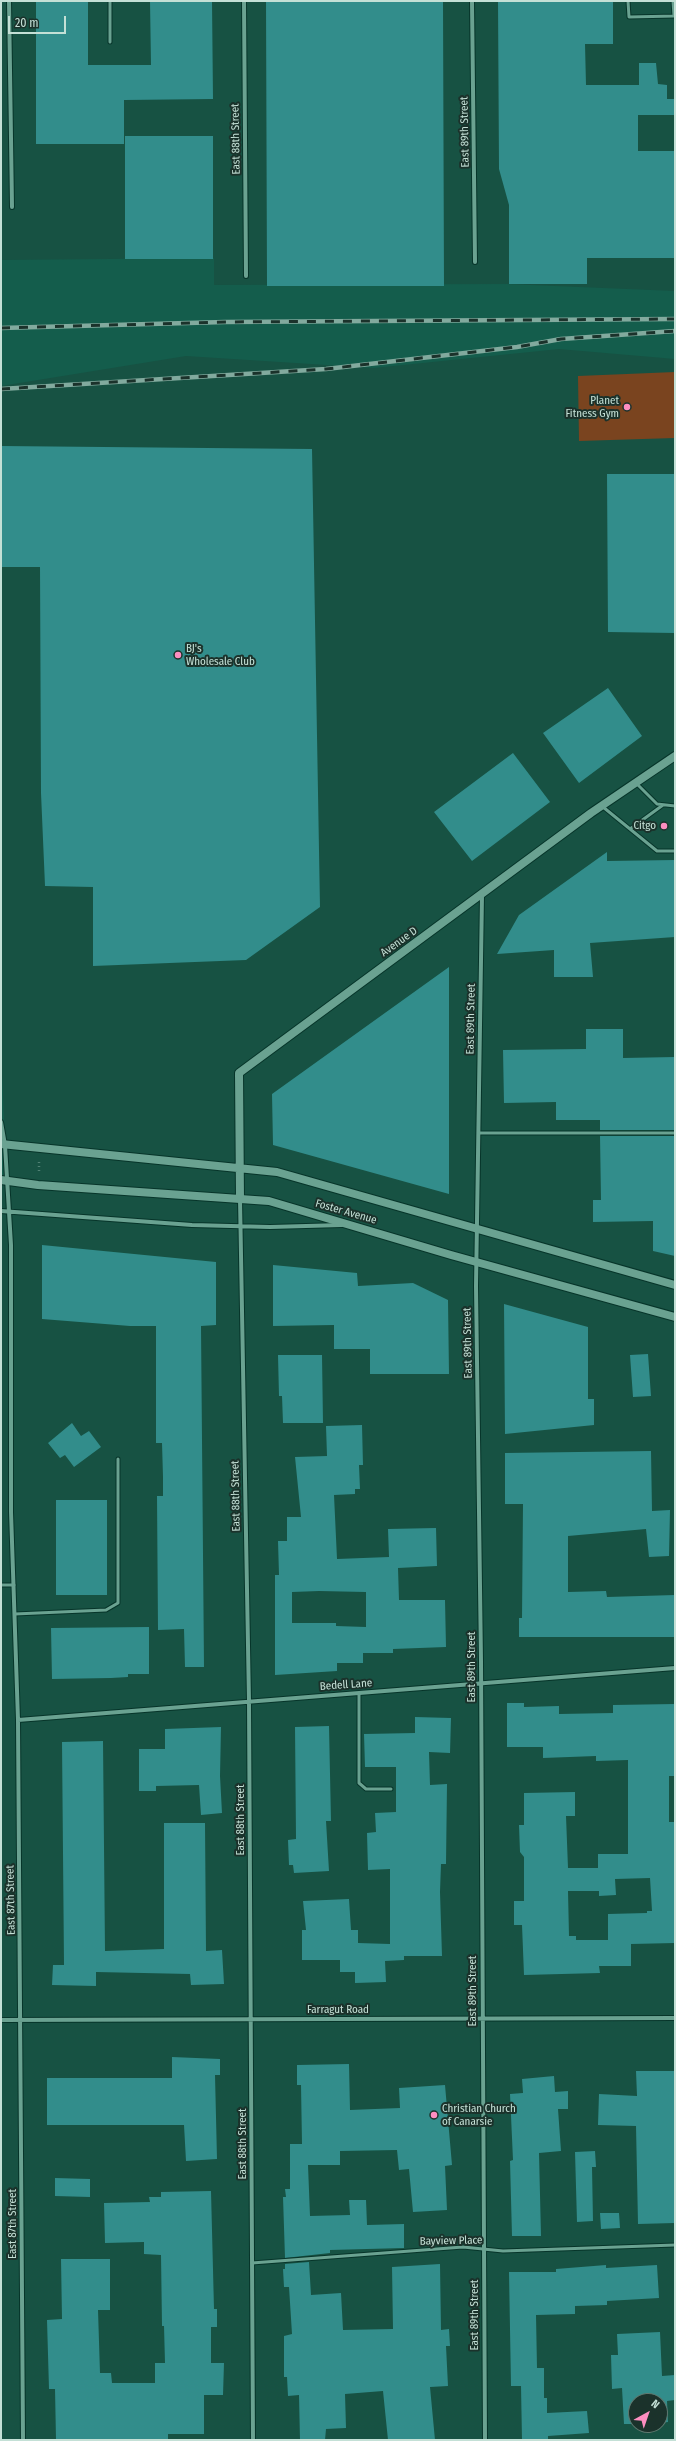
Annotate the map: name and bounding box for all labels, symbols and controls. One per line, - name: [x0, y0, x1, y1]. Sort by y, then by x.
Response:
- scale bar: [10, 8, 68, 34]
- text: 20 m: [15, 16, 39, 30]
- street label: East 89th Street: [458, 96, 472, 168]
- street label: East 88th Street: [229, 103, 243, 175]
- place label: Planet Fitness Gym: [565, 394, 619, 420]
- marker: Planet Fitness Gym: [622, 402, 632, 412]
- place label: BJ's Wholesale Club: [186, 642, 255, 668]
- marker: BJ's Wholesale Club: [173, 650, 183, 660]
- place label: Citgo: [633, 819, 656, 833]
- marker: Citgo: [659, 821, 669, 831]
- street label: Avenue D: [378, 924, 420, 960]
- street label: East 89th Street: [464, 983, 478, 1055]
- street label: Foster Avenue: [314, 1197, 378, 1227]
- street label: East 89th Street: [461, 1307, 475, 1379]
- street label: East 88th Street: [229, 1460, 243, 1532]
- street label: East 89th Street: [465, 1632, 479, 1702]
- street label: Bedell Lane: [319, 1677, 373, 1693]
- street label: East 88th Street: [234, 1784, 248, 1856]
- street label: East 87th Street: [4, 1865, 18, 1935]
- street label: East 89th Street: [466, 1956, 480, 2026]
- street label: Farragut Road: [307, 2003, 369, 2017]
- place label: Christian Church of Canarsie: [442, 2102, 516, 2128]
- street label: East 88th Street: [236, 2108, 250, 2180]
- marker: Christian Church of Canarsie: [429, 2110, 439, 2120]
- street label: East 87th Street: [6, 2189, 20, 2259]
- street label: Bayview Place: [419, 2234, 483, 2248]
- street label: East 89th Street: [468, 2280, 482, 2350]
- north arrow: [628, 2393, 668, 2433]
- text: N: [649, 2397, 662, 2411]

